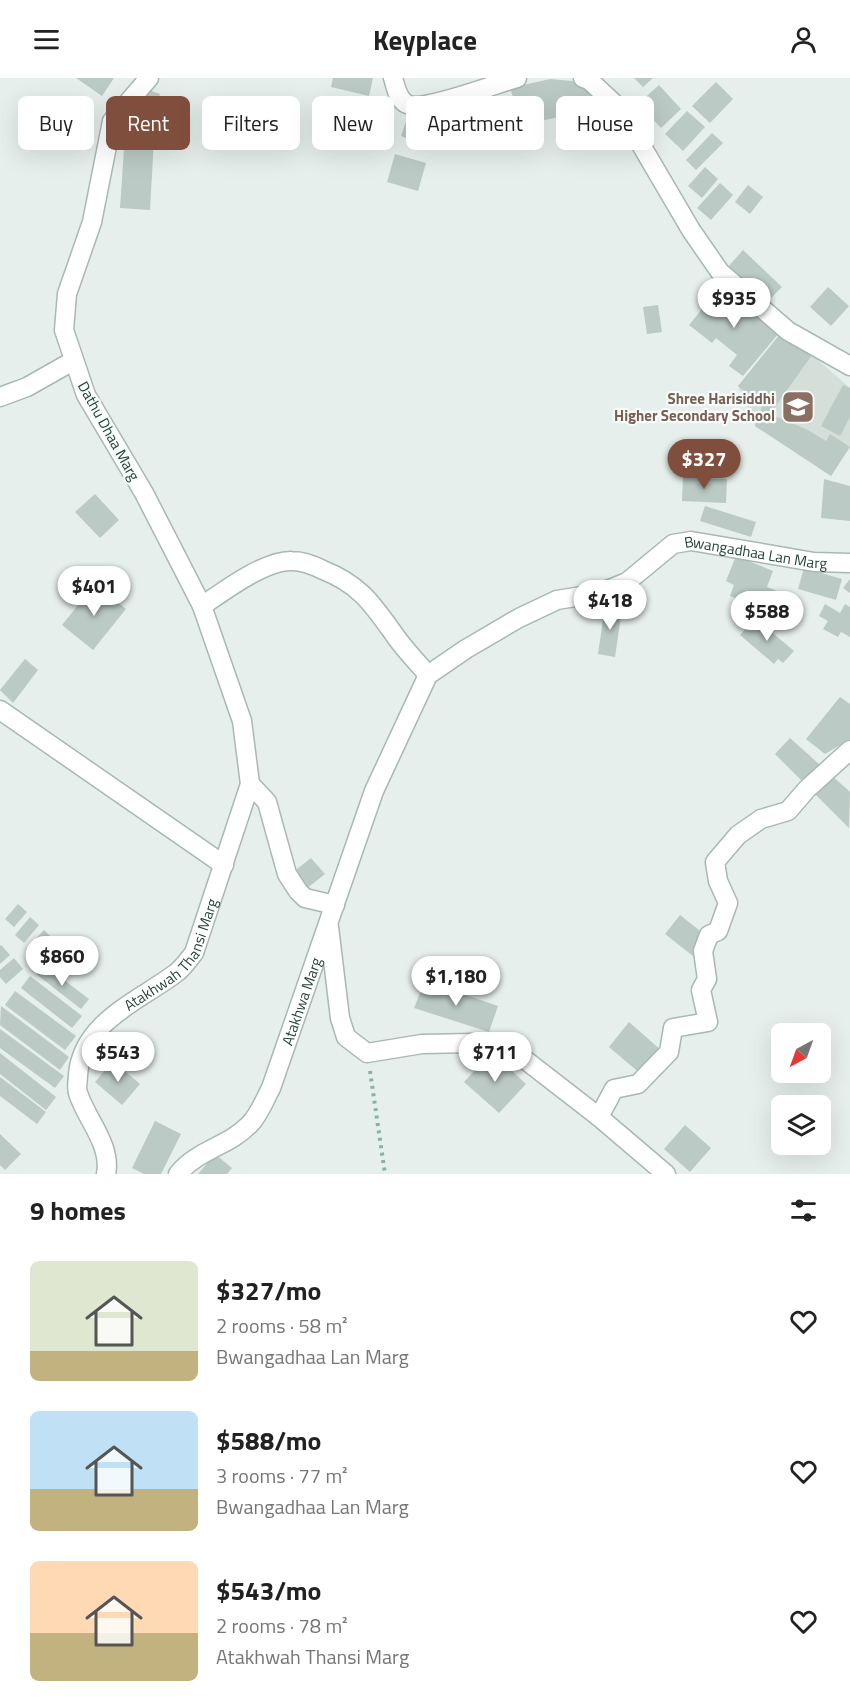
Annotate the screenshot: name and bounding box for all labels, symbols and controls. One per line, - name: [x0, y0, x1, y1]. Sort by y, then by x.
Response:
- text: Keyplace: [373, 19, 477, 60]
- icon: menu: [30, 23, 63, 56]
- icon: person: [787, 23, 820, 56]
- chip: Buy: [18, 96, 94, 150]
- chip: Rent: [106, 96, 190, 150]
- chip: Filters: [202, 96, 300, 150]
- chip: New: [312, 96, 394, 150]
- chip: Apartment: [406, 96, 544, 150]
- chip: House: [556, 96, 654, 150]
- pin: $935: [698, 278, 770, 329]
- text: $935: [712, 282, 756, 313]
- street label: Dathu Dhaa Marg: [72, 377, 146, 485]
- place label: Shree Harisiddhi Higher Secondary School: [614, 387, 775, 427]
- school or university icon: Shree Harisiddhi Higher Secondary School: [780, 389, 816, 425]
- pin: $327: [668, 439, 740, 490]
- text: $327: [682, 443, 726, 474]
- street label: Bwangadhaa Lan Marg: [682, 529, 828, 574]
- pin: $401: [58, 566, 130, 617]
- text: $401: [72, 570, 116, 601]
- pin: $418: [574, 580, 646, 631]
- text: $418: [588, 584, 632, 615]
- pin: $588: [731, 591, 803, 642]
- text: $588: [745, 595, 789, 626]
- street label: Atakhwah Thansi Marg: [119, 895, 223, 1016]
- pin: $860: [26, 936, 98, 987]
- text: $860: [40, 940, 84, 971]
- street label: Atakhwa Marg: [275, 954, 327, 1048]
- pin: $1,180: [407, 956, 505, 1007]
- text: $1,180: [425, 960, 487, 991]
- north arrow: [771, 1023, 831, 1083]
- map controls: [771, 1023, 831, 1155]
- pin: $543: [82, 1032, 154, 1083]
- pin: $711: [459, 1032, 531, 1083]
- text: $543: [96, 1036, 140, 1067]
- text: $711: [473, 1036, 517, 1067]
- button: layers: [771, 1095, 831, 1155]
- text: 9 homes: [30, 1191, 126, 1230]
- icon: filters: [787, 1194, 820, 1227]
- text: $327/mo: [216, 1271, 321, 1310]
- icon: home: [78, 1285, 150, 1357]
- icon: heart: [787, 1305, 820, 1338]
- text: 2 rooms · 58 m²: [216, 1310, 348, 1341]
- text: Bwangadhaa Lan Marg: [216, 1341, 409, 1372]
- text: $588/mo: [216, 1421, 321, 1460]
- icon: home: [78, 1435, 150, 1507]
- icon: heart: [787, 1455, 820, 1488]
- text: 3 rooms · 77 m²: [216, 1460, 348, 1491]
- text: Bwangadhaa Lan Marg: [216, 1491, 409, 1522]
- text: $543/mo: [216, 1571, 321, 1610]
- icon: home: [78, 1585, 150, 1657]
- icon: heart: [787, 1605, 820, 1638]
- text: 2 rooms · 78 m²: [216, 1610, 348, 1641]
- text: Atakhwah Thansi Marg: [216, 1641, 409, 1672]

